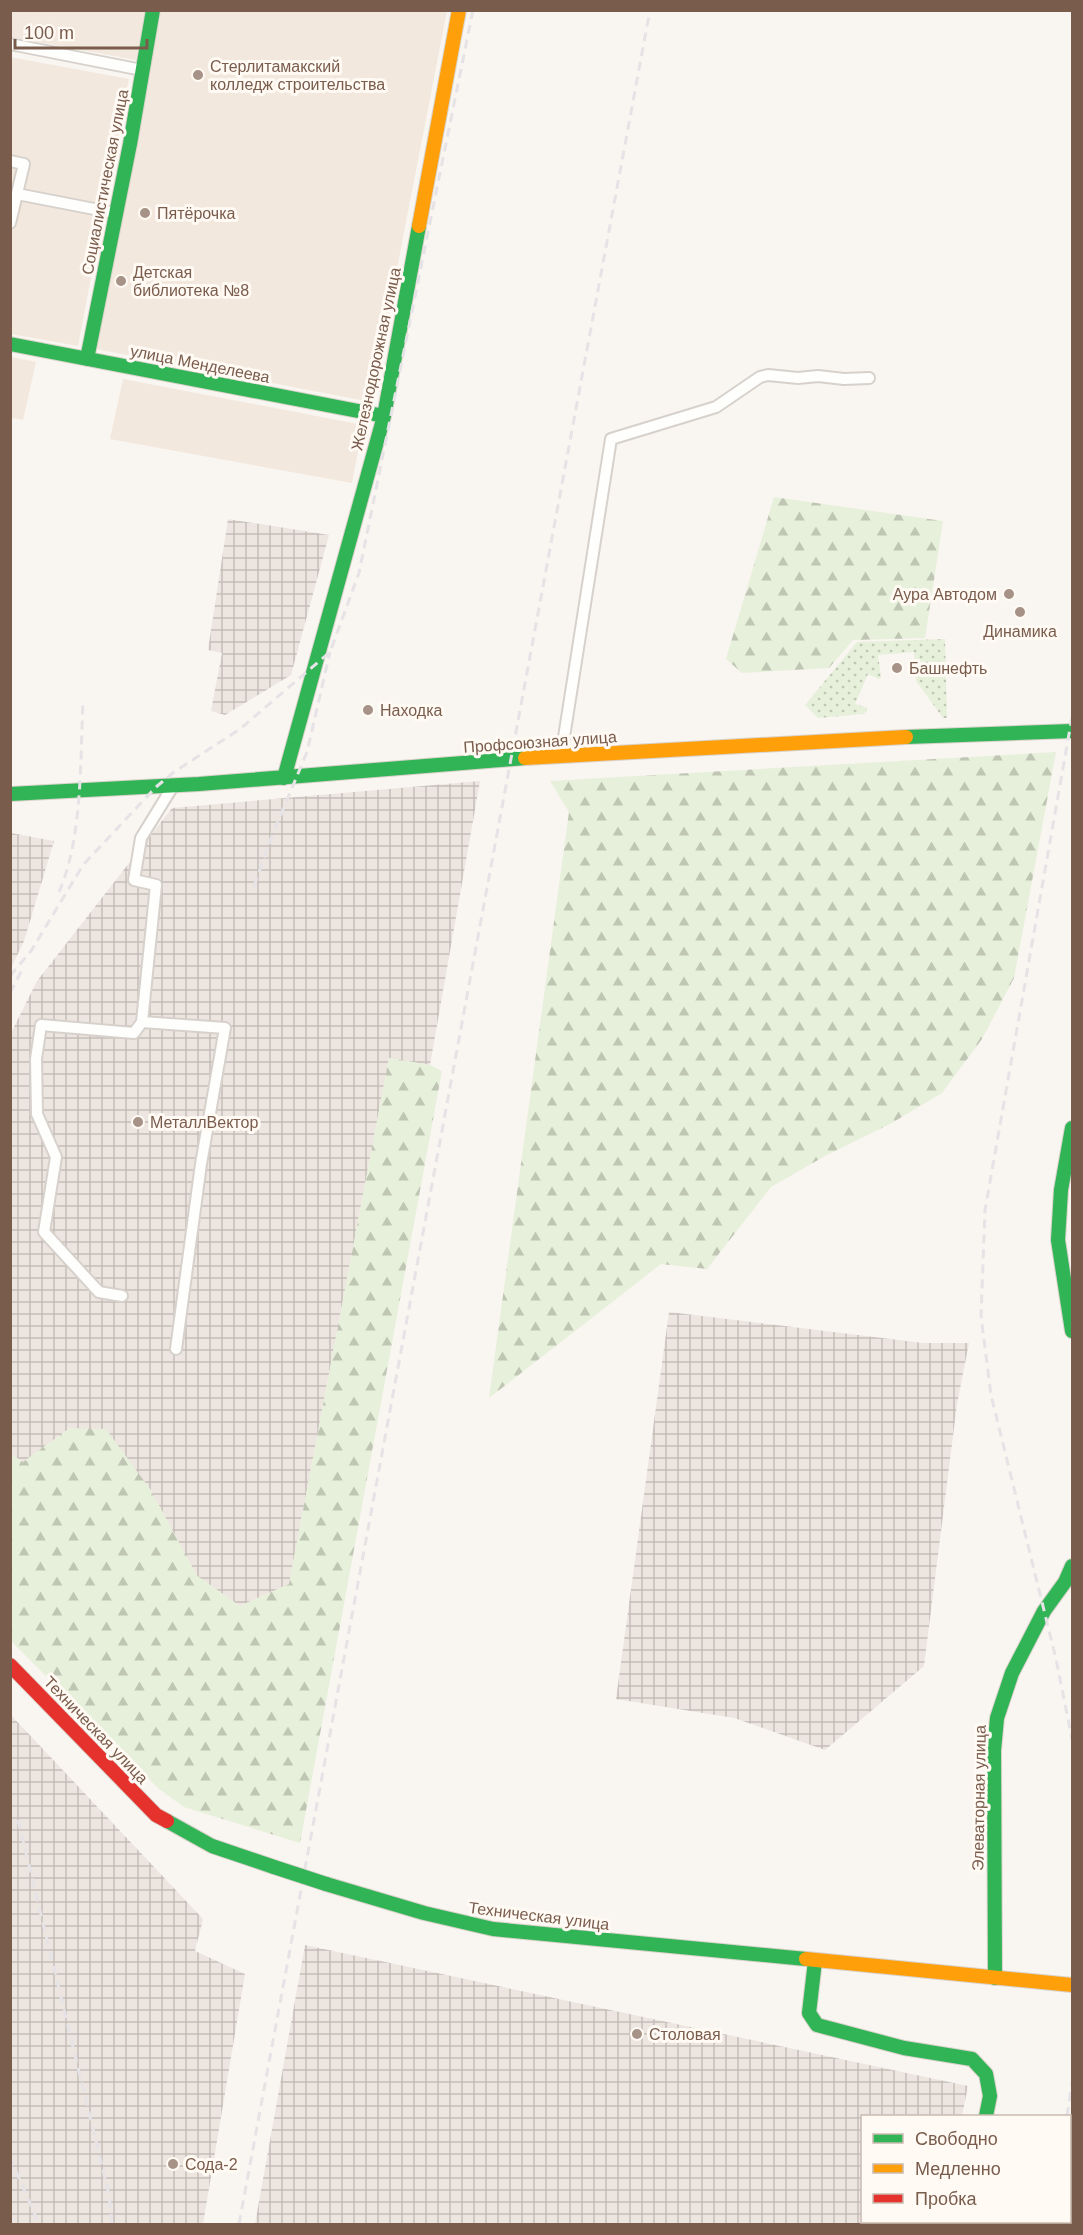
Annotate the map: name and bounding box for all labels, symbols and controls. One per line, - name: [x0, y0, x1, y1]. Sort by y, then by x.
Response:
- scale bar: [15, 12, 147, 50]
- text: 100 m: [24, 23, 74, 43]
- place label: Стерлитамакский колледж строительства: [210, 58, 385, 93]
- marker: Стерлитамакский колледж строительства: [191, 68, 205, 82]
- street label: Социалистическая улица: [79, 88, 131, 276]
- place label: Пятёрочка: [157, 205, 236, 222]
- marker: Пятёрочка: [138, 206, 152, 220]
- place label: Детская библиотека №8: [133, 264, 249, 299]
- street label: Железнодорожная улица: [348, 266, 404, 452]
- marker: Детская библиотека №8: [114, 274, 128, 288]
- street label: улица Менделеева: [129, 342, 271, 386]
- place label: Аура Автодом: [893, 586, 997, 603]
- marker: Аура Автодом: [1002, 587, 1016, 601]
- marker: Динамика: [1013, 605, 1027, 619]
- place label: Динамика: [983, 623, 1057, 640]
- place label: Башнефть: [909, 660, 987, 677]
- marker: Башнефть: [890, 661, 904, 675]
- place label: Находка: [380, 702, 443, 719]
- marker: Находка: [361, 703, 375, 717]
- street label: Профсоюзная улица: [463, 728, 617, 756]
- place label: МеталлВектор: [150, 1114, 258, 1131]
- marker: МеталлВектор: [131, 1115, 145, 1129]
- street label: Техническая улица: [41, 1673, 151, 1787]
- street label: Элеваторная улица: [969, 1725, 989, 1871]
- street label: Техническая улица: [468, 1899, 610, 1933]
- place label: Столовая: [649, 2026, 721, 2043]
- marker: Столовая: [630, 2027, 644, 2041]
- legend: [861, 2115, 1071, 2223]
- text: Свободно: [915, 2129, 998, 2149]
- place label: Сода-2: [185, 2156, 238, 2173]
- marker: Сода-2: [166, 2157, 180, 2171]
- text: Медленно: [915, 2159, 1001, 2179]
- text: Пробка: [915, 2189, 978, 2209]

